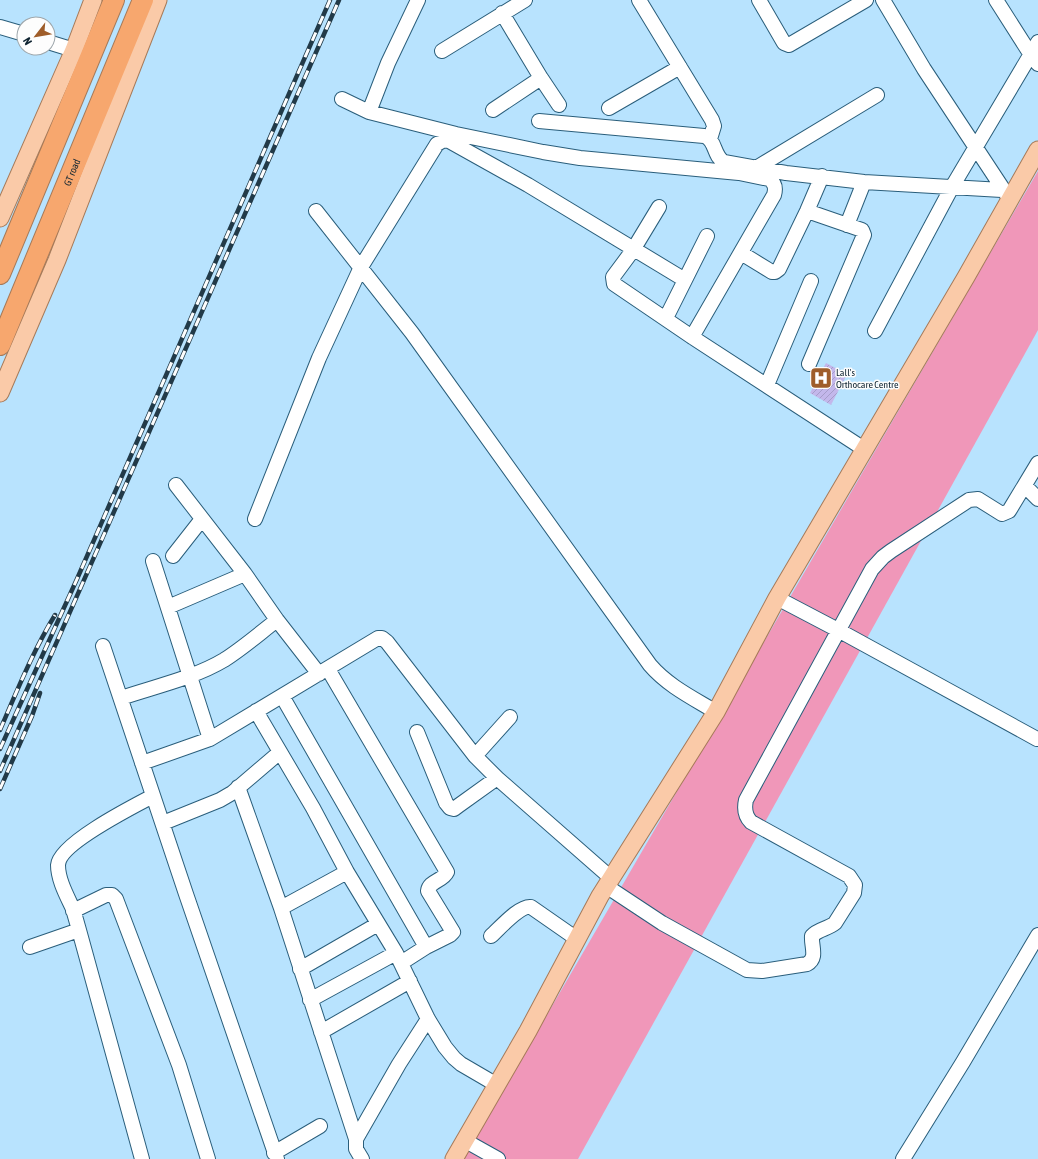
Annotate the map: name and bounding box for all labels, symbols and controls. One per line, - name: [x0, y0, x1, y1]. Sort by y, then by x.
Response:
- north arrow: [16, 16, 56, 56]
- text: N: [21, 35, 34, 47]
- street label: GT road: [62, 157, 83, 188]
- hospital icon: Lall's Orthocare Centre: [808, 365, 834, 391]
- place label: Lall's Orthocare Centre: [836, 367, 899, 390]

